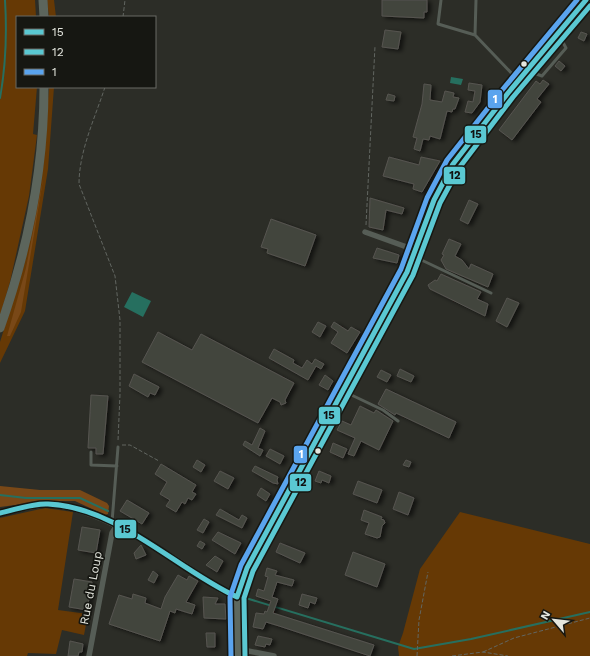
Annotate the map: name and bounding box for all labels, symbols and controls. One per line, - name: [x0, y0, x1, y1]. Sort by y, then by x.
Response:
- legend: [16, 16, 156, 88]
- text: 15: [52, 25, 64, 39]
- text: 12: [52, 45, 64, 59]
- unlabelled marker: [519, 59, 529, 69]
- text: 1: [52, 65, 57, 79]
- line badge: 1: [487, 89, 503, 109]
- text: 1: [493, 93, 497, 106]
- line badge: 15: [464, 125, 487, 144]
- text: 15: [470, 128, 482, 141]
- line badge: 12: [443, 166, 466, 185]
- text: 12: [449, 169, 461, 182]
- line badge: 15: [318, 406, 341, 425]
- text: 15: [323, 409, 335, 422]
- line badge: 1: [293, 445, 308, 464]
- unlabelled marker: [313, 446, 323, 456]
- text: 1: [299, 448, 303, 461]
- line badge: 12: [289, 473, 312, 492]
- text: 12: [295, 476, 307, 489]
- line badge: 15: [114, 519, 137, 539]
- text: 15: [119, 523, 131, 536]
- street label: Rue du Loup: [77, 550, 105, 626]
- north arrow: [534, 600, 574, 640]
- text: N: [538, 609, 553, 622]

